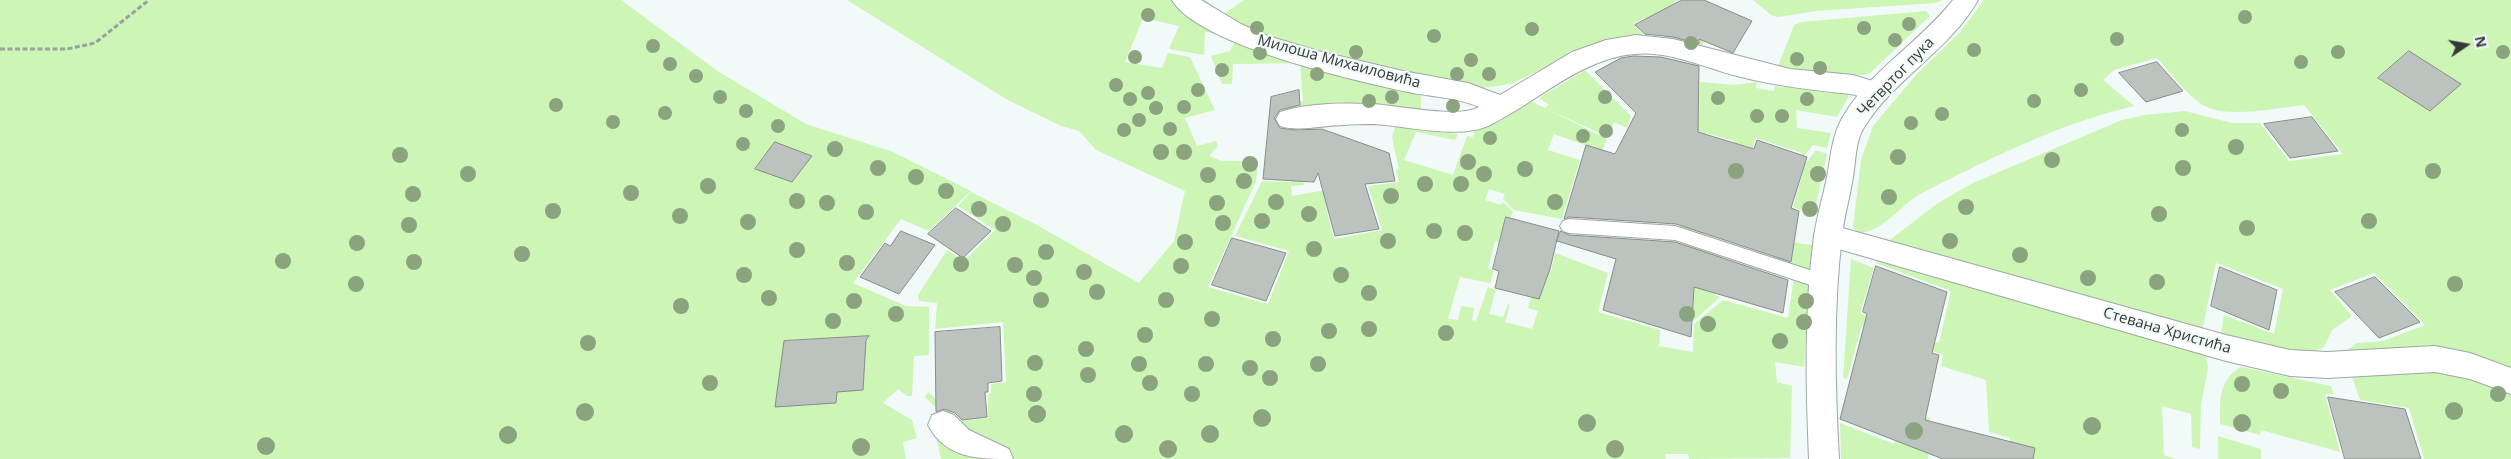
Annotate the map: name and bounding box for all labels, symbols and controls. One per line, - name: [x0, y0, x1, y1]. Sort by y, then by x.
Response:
- north arrow: [2441, 20, 2491, 70]
- street label: Милоша Михаиловића: [1255, 32, 1423, 92]
- street label: Четвртог пука: [1854, 34, 1938, 120]
- text: N: [2471, 34, 2492, 49]
- street label: Стевана Христића: [2101, 304, 2233, 358]

